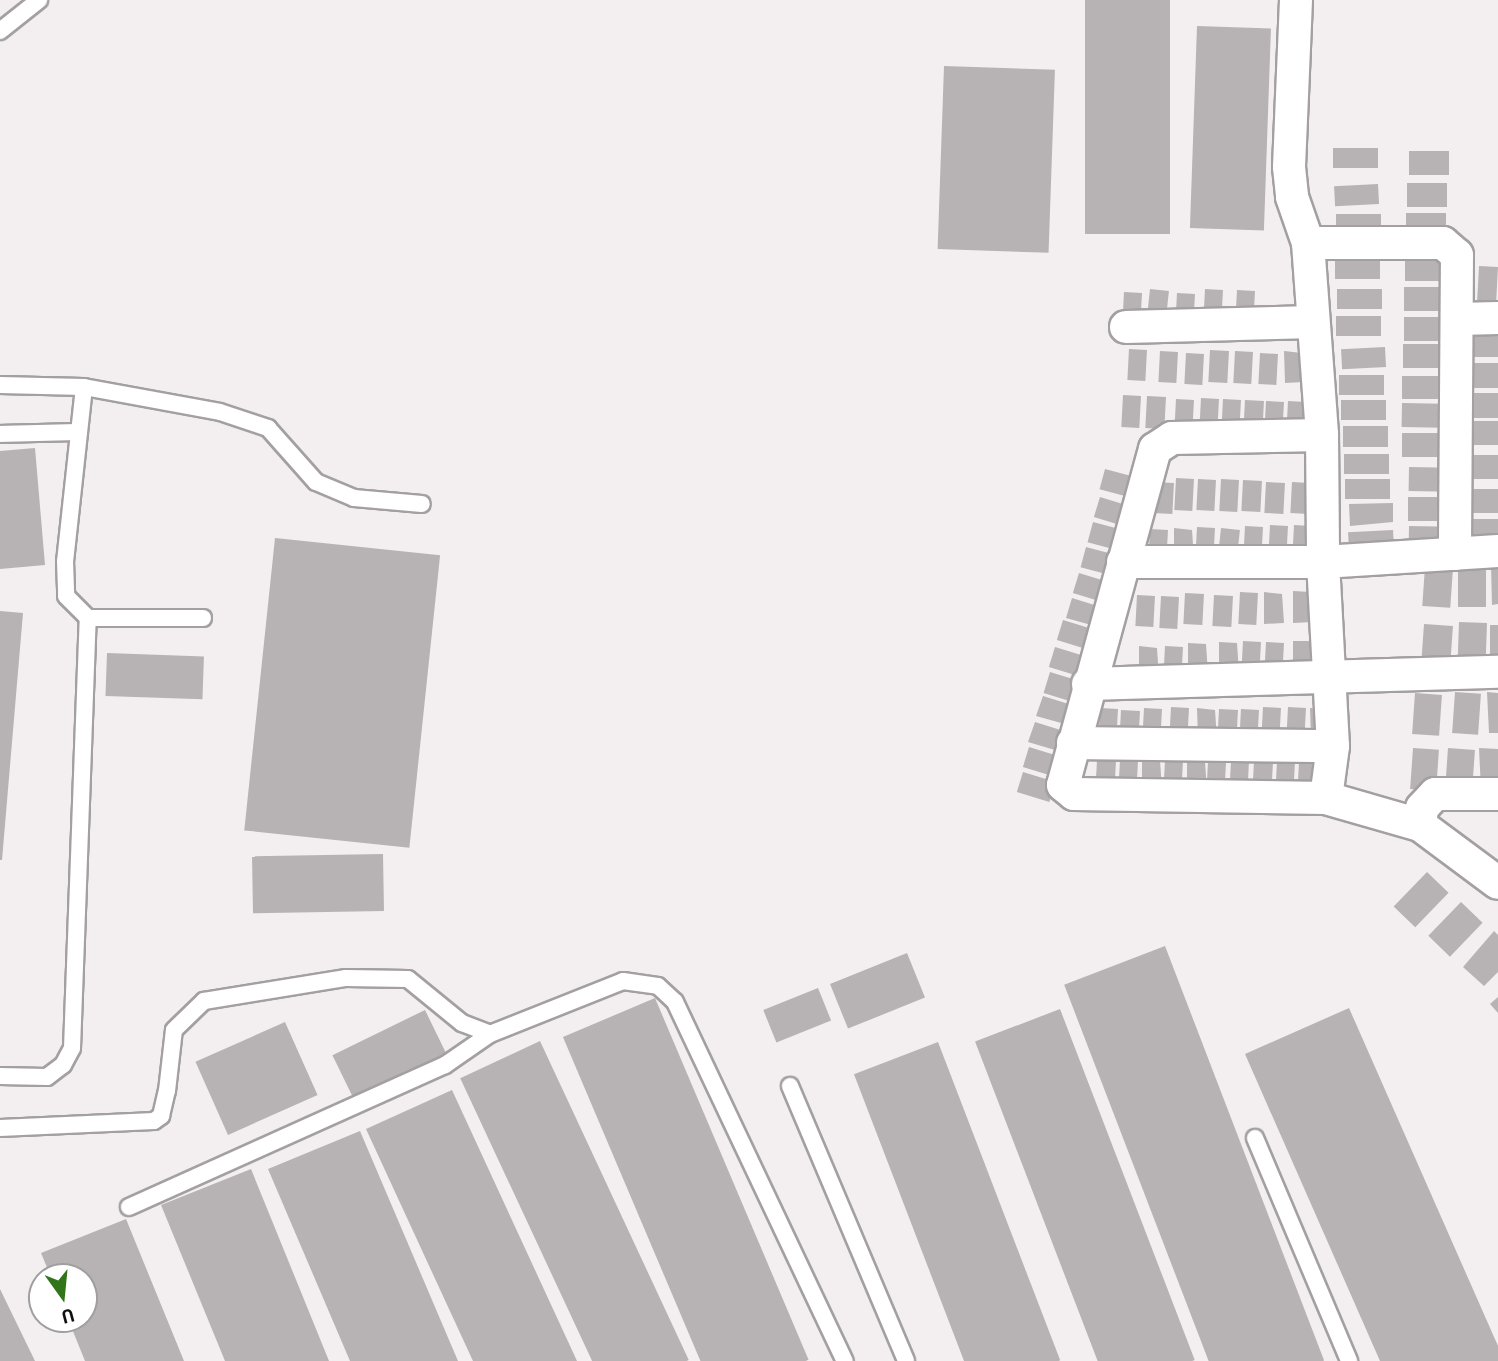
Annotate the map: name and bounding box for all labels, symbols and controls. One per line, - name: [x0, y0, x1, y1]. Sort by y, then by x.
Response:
- north arrow: [28, 1263, 98, 1333]
- text: U: [59, 1304, 77, 1329]

